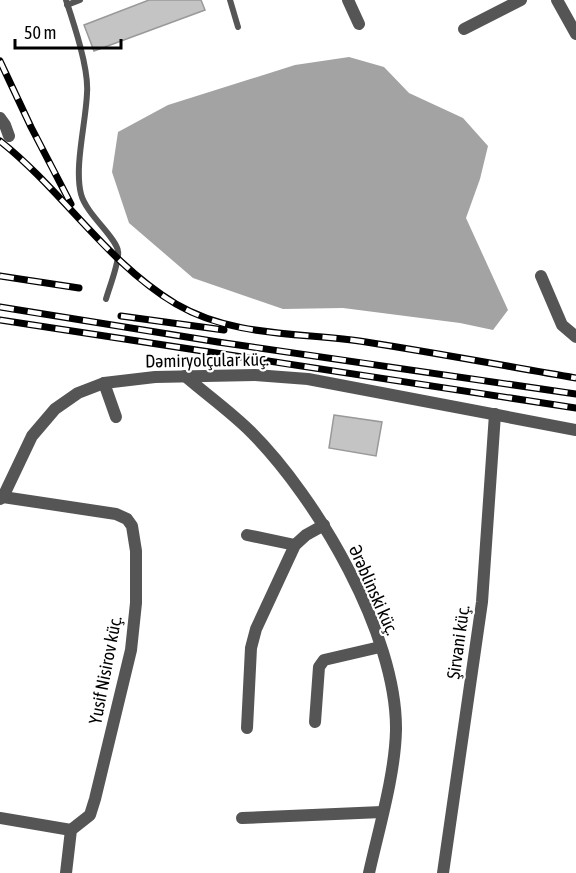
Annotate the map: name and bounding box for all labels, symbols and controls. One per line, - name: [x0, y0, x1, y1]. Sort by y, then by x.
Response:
- scale bar: [15, 12, 122, 50]
- text: 50 m: [24, 22, 56, 43]
- street label: Dəmiryolçular küç.: [145, 348, 269, 372]
- street label: Ərəblinski küç.: [345, 542, 403, 638]
- street label: Şirvani küç.: [442, 604, 474, 680]
- street label: Yusif Nisirov küç.: [84, 614, 126, 726]

